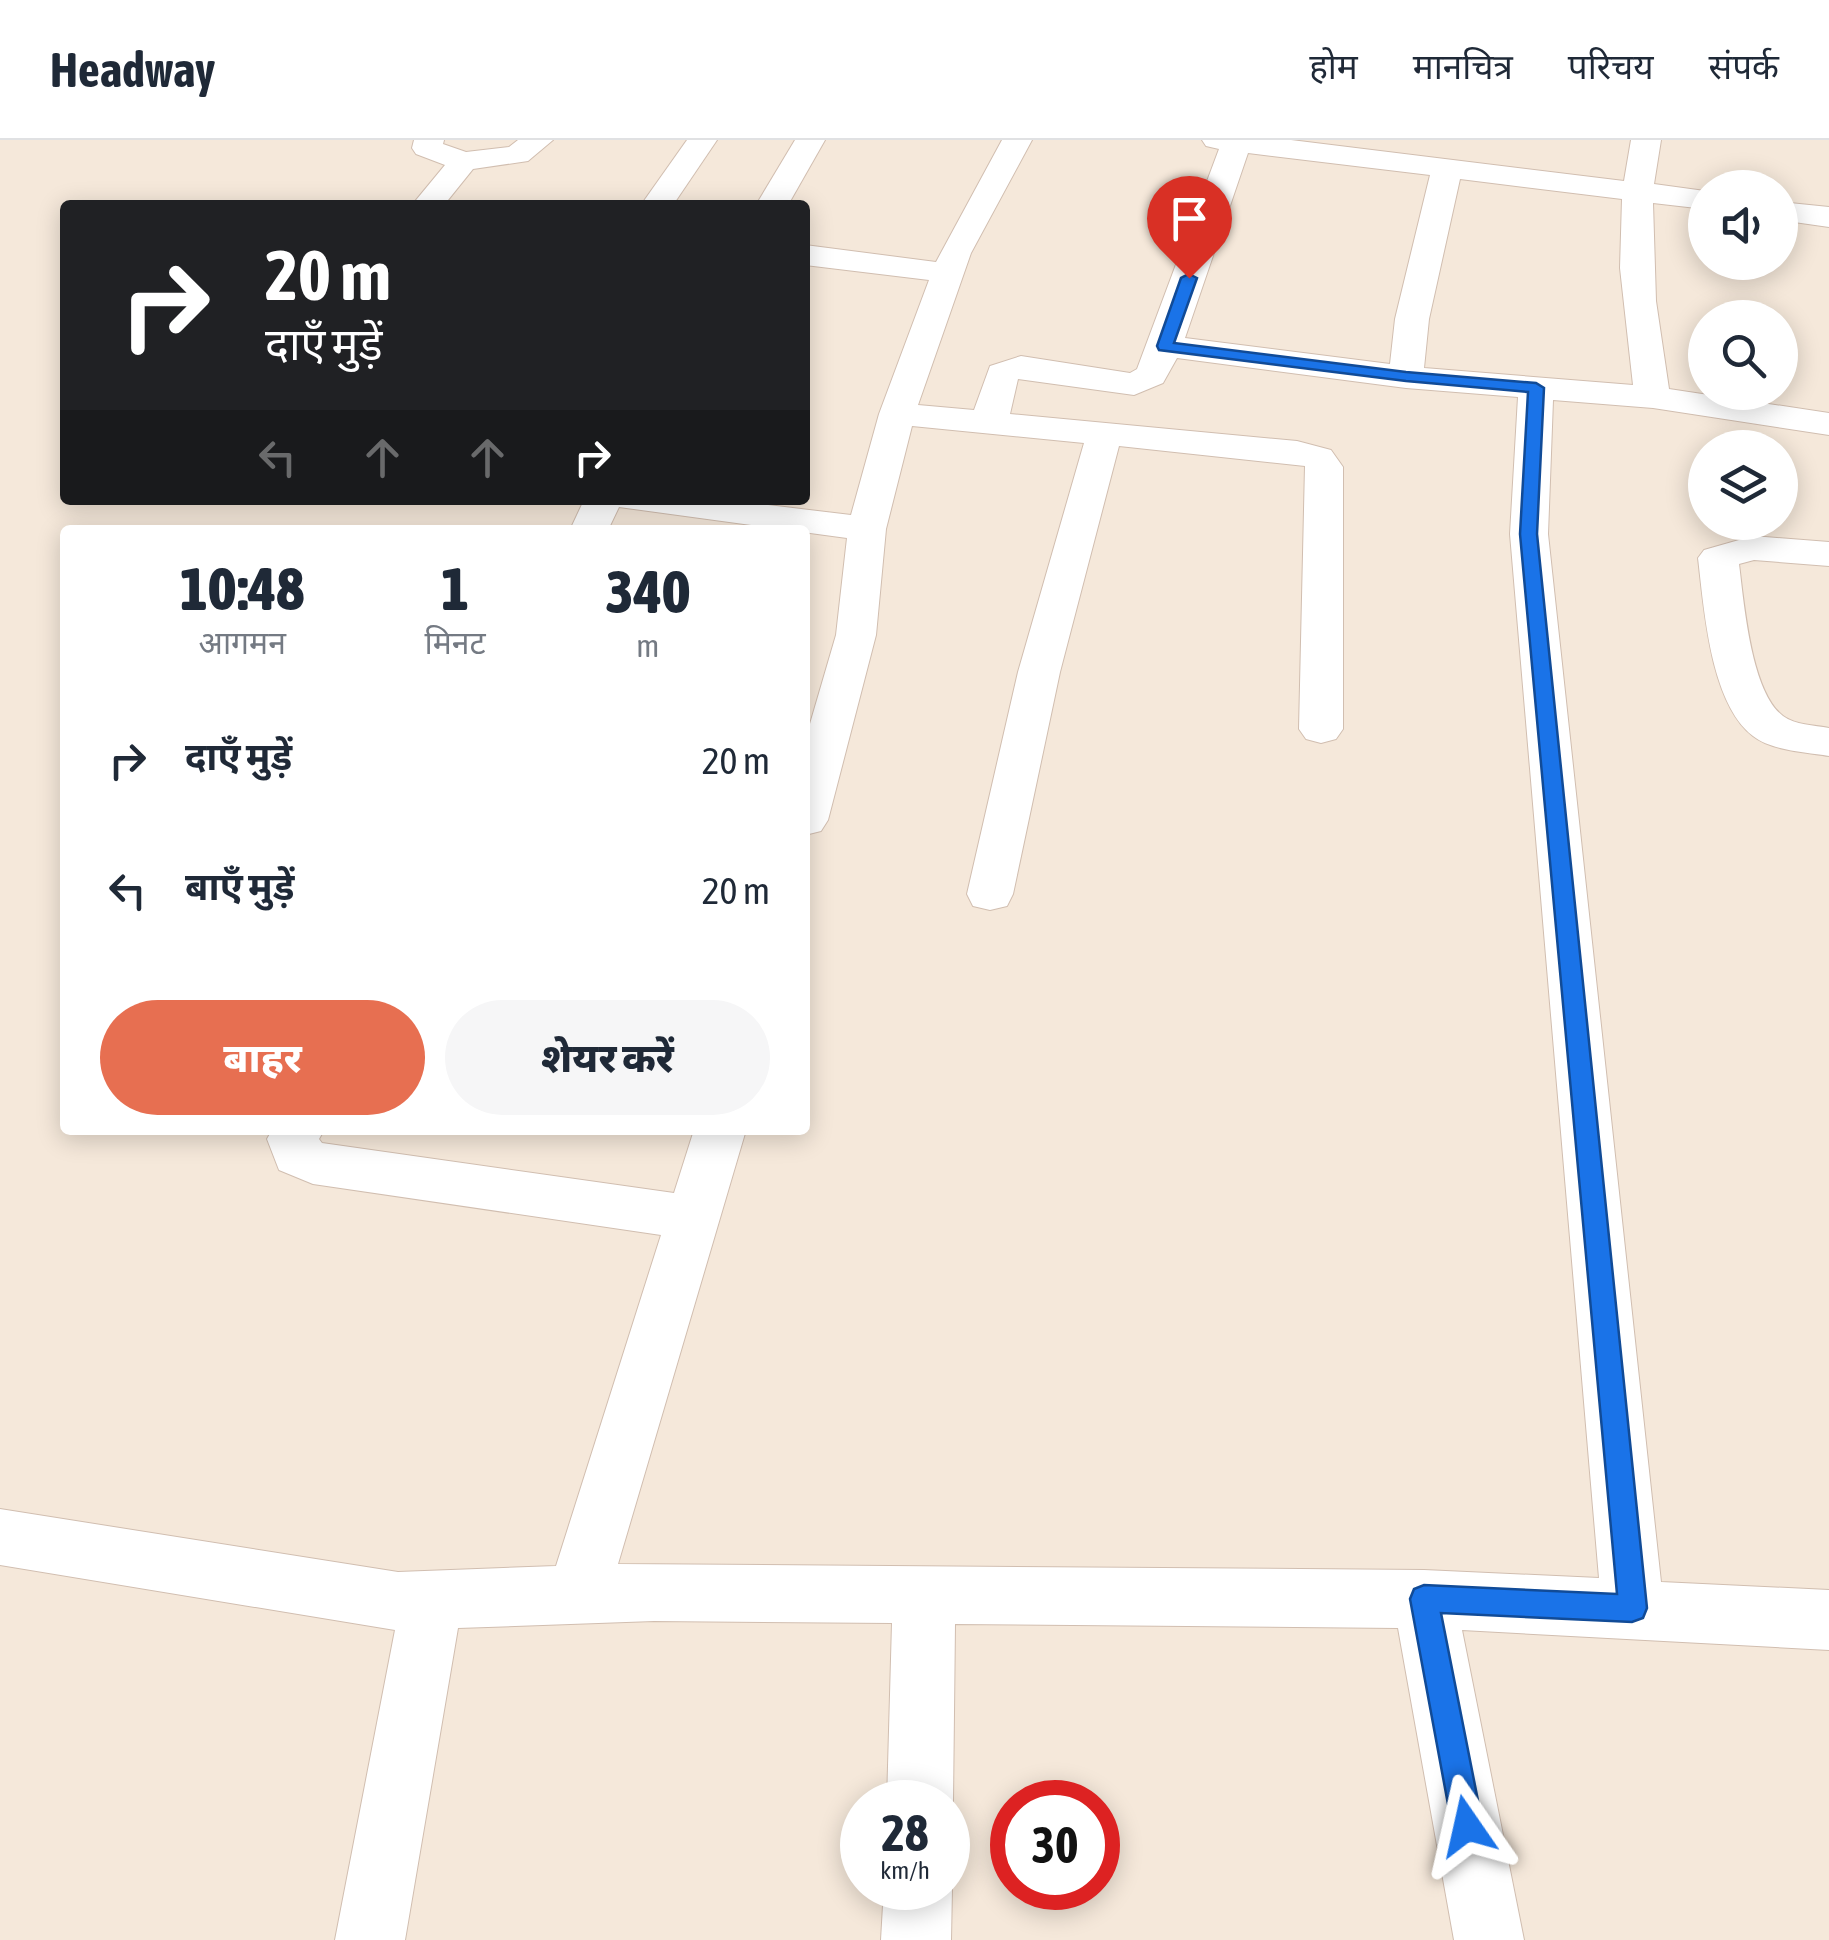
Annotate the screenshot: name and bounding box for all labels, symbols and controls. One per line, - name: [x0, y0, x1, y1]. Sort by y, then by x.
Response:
- text: Headway: [50, 42, 215, 97]
- text: होम: [1309, 46, 1358, 86]
- text: मानचित्र: [1413, 46, 1513, 86]
- text: परिचय: [1568, 46, 1654, 86]
- text: संपर्क: [1709, 46, 1779, 86]
- map controls: [1688, 170, 1798, 540]
- button: sound: [1688, 170, 1798, 280]
- pin: [1147, 176, 1232, 279]
- icon: arrive: [1162, 191, 1217, 246]
- text: 20 m: [265, 235, 391, 315]
- icon: right: [100, 240, 230, 370]
- button: search: [1688, 300, 1798, 410]
- text: दाएँ मुड़ें: [265, 318, 383, 370]
- icon: left: [250, 430, 305, 485]
- icon: ahead: [355, 430, 410, 485]
- icon: ahead: [460, 430, 515, 485]
- icon: right: [565, 430, 620, 485]
- button: layers: [1688, 430, 1798, 540]
- text: 10:48: [180, 554, 305, 623]
- text: 1: [441, 554, 469, 623]
- text: 340: [606, 557, 690, 626]
- text: आगमन: [198, 624, 286, 661]
- text: मिनट: [424, 624, 486, 661]
- text: m: [636, 627, 659, 664]
- icon: right: [100, 733, 155, 788]
- text: दाएँ मुड़ें: [185, 735, 292, 778]
- text: 20 m: [702, 739, 770, 782]
- icon: left: [100, 863, 155, 918]
- text: बाएँ मुड़ें: [185, 865, 294, 908]
- text: 20 m: [702, 869, 770, 912]
- button: बाहर: [100, 1000, 425, 1115]
- button: शेयर करें: [445, 1000, 770, 1115]
- position arrow: [1415, 1774, 1519, 1878]
- speed limit sign: 30: [990, 1780, 1120, 1910]
- text: 28: [881, 1804, 928, 1862]
- text: km/h: [880, 1856, 930, 1884]

